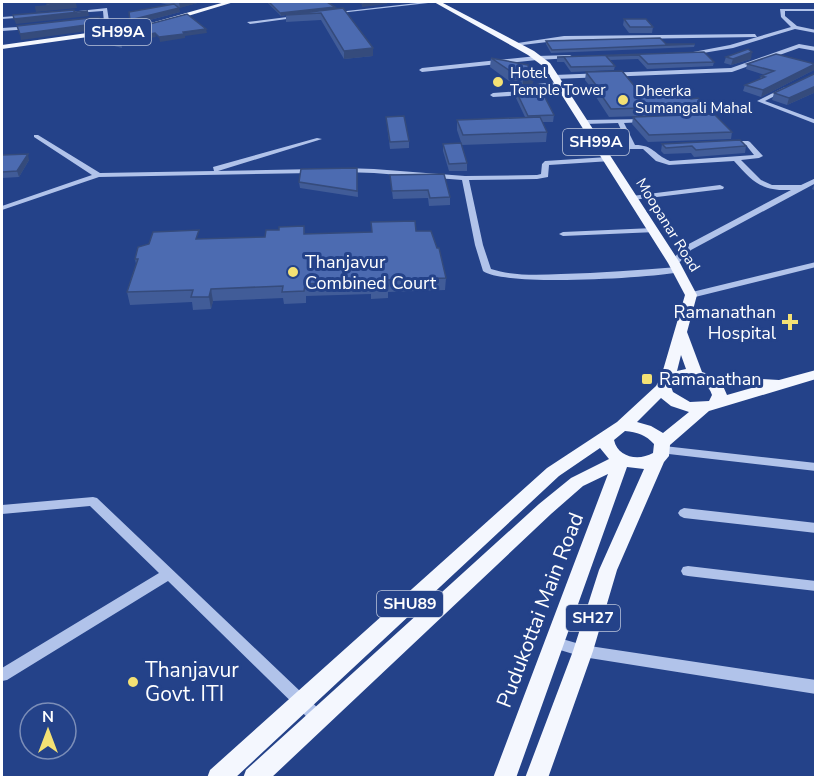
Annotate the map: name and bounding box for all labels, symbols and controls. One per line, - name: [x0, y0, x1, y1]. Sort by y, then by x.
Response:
- road number: SH99A: [85, 19, 151, 45]
- place label: Hotel Temple Tower: [510, 63, 606, 100]
- marker: Hotel Temple Tower: [491, 75, 505, 89]
- place label: Dheerka Sumangali Mahal: [635, 81, 753, 118]
- marker: Dheerka Sumangali Mahal: [616, 93, 630, 107]
- road number: SH99A: [563, 129, 629, 155]
- street label: Moopanar Road: [631, 174, 705, 276]
- place label: Thanjavur Combined Court: [305, 250, 437, 295]
- marker: Thanjavur Combined Court: [286, 265, 300, 279]
- place label: Ramanathan Hospital: [673, 300, 777, 345]
- marker: Ramanathan Hospital: [781, 313, 799, 331]
- place label: Ramanathan: [659, 367, 762, 391]
- marker: Ramanathan: [640, 372, 654, 386]
- street label: Pudukottai Main Road: [490, 508, 590, 712]
- road number: SHU89: [377, 591, 443, 617]
- road number: SH27: [566, 605, 620, 631]
- place label: Thanjavur Govt. ITI: [145, 656, 239, 708]
- marker: Thanjavur Govt. ITI: [126, 675, 140, 689]
- north arrow: [18, 701, 78, 761]
- text: N: [42, 706, 54, 728]

